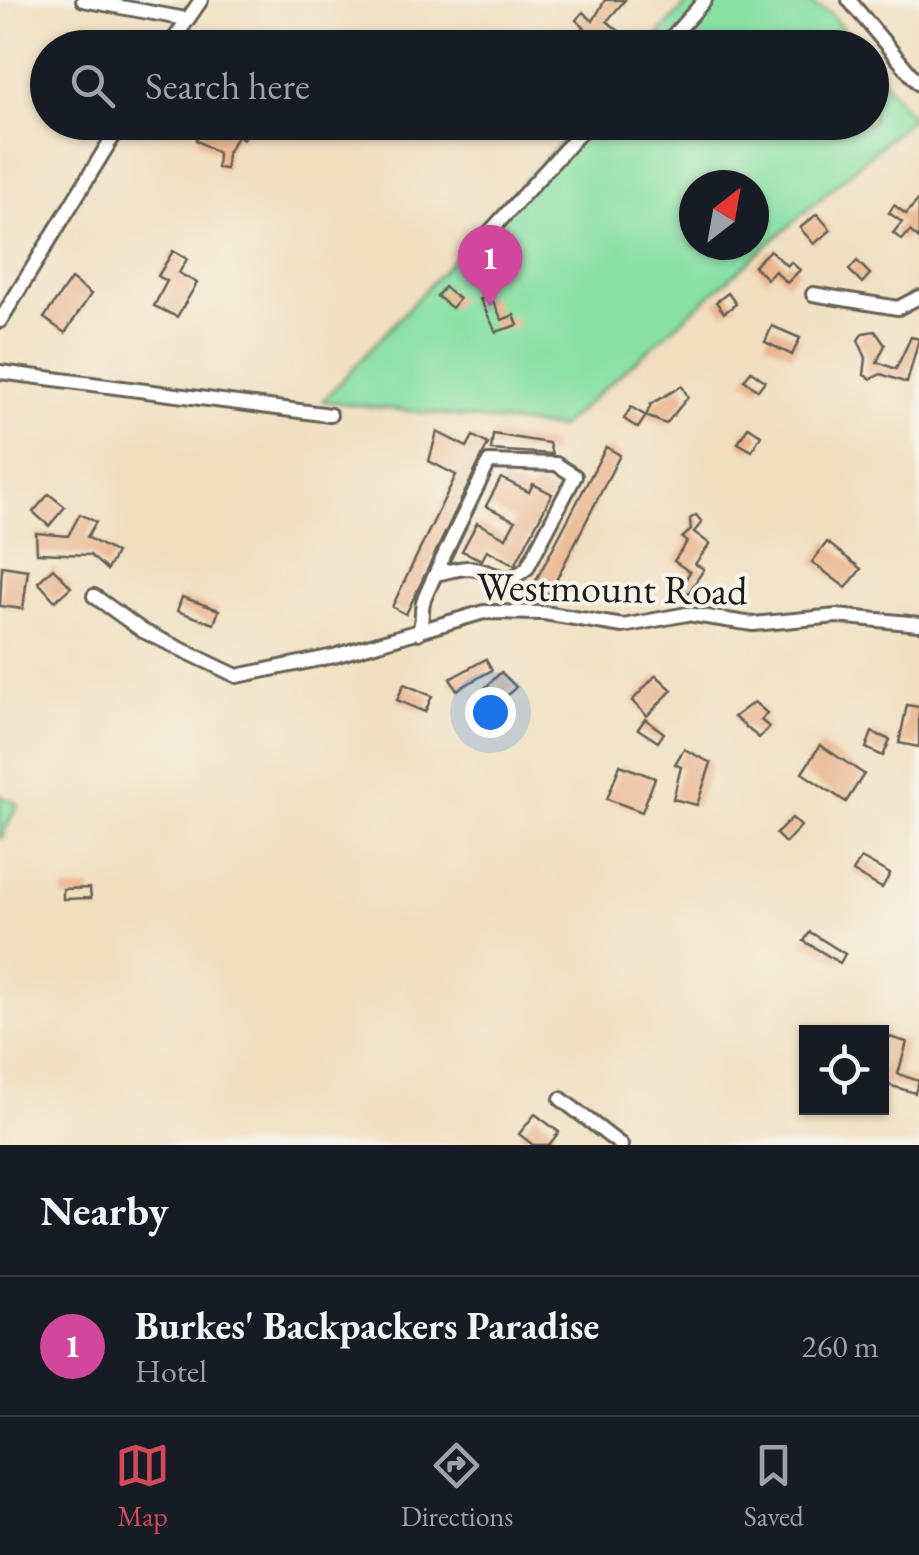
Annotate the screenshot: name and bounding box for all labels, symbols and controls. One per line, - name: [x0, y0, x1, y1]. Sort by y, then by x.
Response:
- search box: [30, 30, 889, 140]
- icon: search: [65, 58, 120, 113]
- text: Search here: [145, 61, 310, 110]
- north arrow: [679, 170, 769, 260]
- pin: 1: [458, 224, 522, 307]
- street label: Westmount Road: [476, 560, 749, 616]
- your location: [465, 687, 516, 738]
- map controls: [799, 1025, 889, 1115]
- button: locate: [799, 1025, 889, 1115]
- text: Nearby: [40, 1183, 169, 1238]
- text: Burkes' Backpackers Paradise: [135, 1301, 599, 1350]
- text: 1: [64, 1325, 81, 1367]
- text: 260 m: [802, 1325, 879, 1367]
- text: Hotel: [135, 1350, 207, 1392]
- tab: Map: [115, 1438, 170, 1534]
- tab: Directions: [401, 1438, 513, 1534]
- tab: Saved: [744, 1438, 804, 1534]

